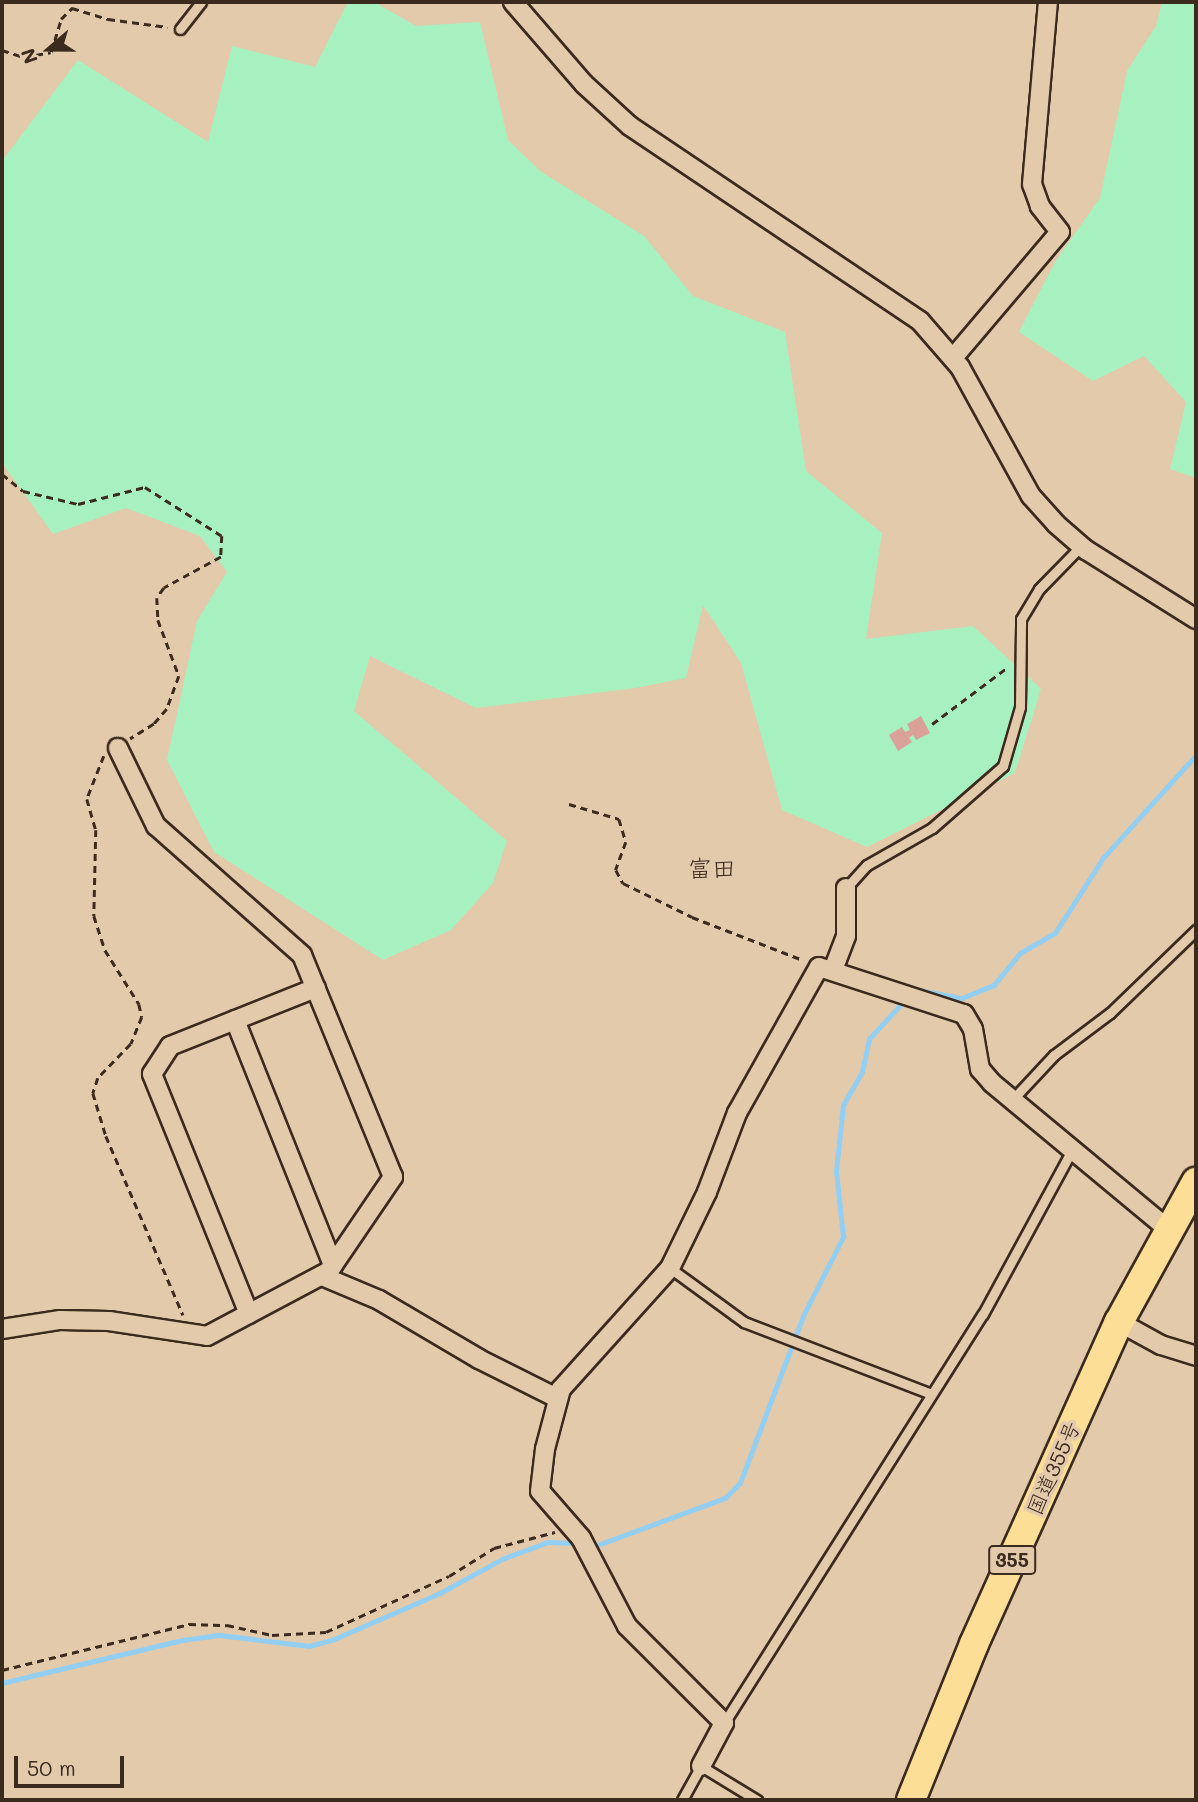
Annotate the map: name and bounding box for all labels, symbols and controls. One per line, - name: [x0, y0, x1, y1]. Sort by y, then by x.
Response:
- north arrow: [14, 14, 84, 84]
- text: N: [15, 45, 43, 67]
- district label: 富田: [688, 854, 736, 882]
- street label: 国道355号: [1021, 1417, 1085, 1519]
- road number: 355: [988, 1544, 1036, 1576]
- scale bar: [18, 1742, 128, 1786]
- text: 50 m: [27, 1754, 76, 1781]

